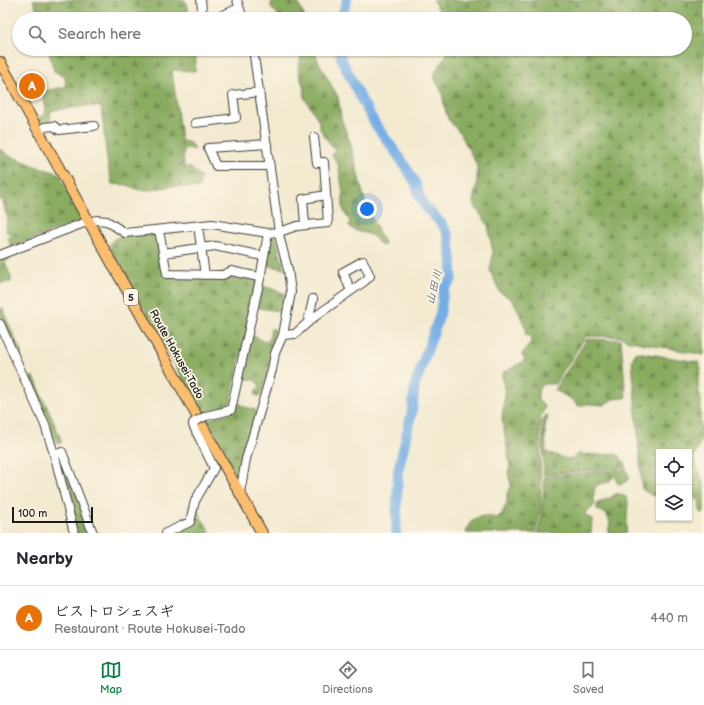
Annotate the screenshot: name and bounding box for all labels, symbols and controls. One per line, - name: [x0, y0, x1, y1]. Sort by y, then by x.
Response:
- search box: [12, 12, 692, 56]
- icon: search: [26, 23, 48, 45]
- text: Search here: [58, 25, 141, 44]
- pin: A: [19, 71, 45, 101]
- your location: [357, 199, 377, 219]
- water label: 山田川: [423, 268, 446, 306]
- road number: 5: [124, 289, 138, 305]
- street label: Route Hokusei-Tado: [147, 307, 207, 401]
- map controls: [656, 449, 692, 521]
- button: locate: [656, 449, 692, 485]
- button: layers: [656, 485, 692, 521]
- scale bar: [12, 505, 93, 524]
- text: 100 m: [18, 507, 47, 520]
- text: Nearby: [16, 549, 73, 569]
- text: ビストロシェスギ: [54, 602, 174, 621]
- text: A: [25, 610, 33, 626]
- text: 440 m: [650, 610, 688, 626]
- text: Restaurant · Route Hokusei-Tado: [54, 621, 246, 637]
- tab: Map: [100, 659, 122, 696]
- tab: Directions: [322, 659, 373, 696]
- tab: Saved: [573, 659, 604, 696]

